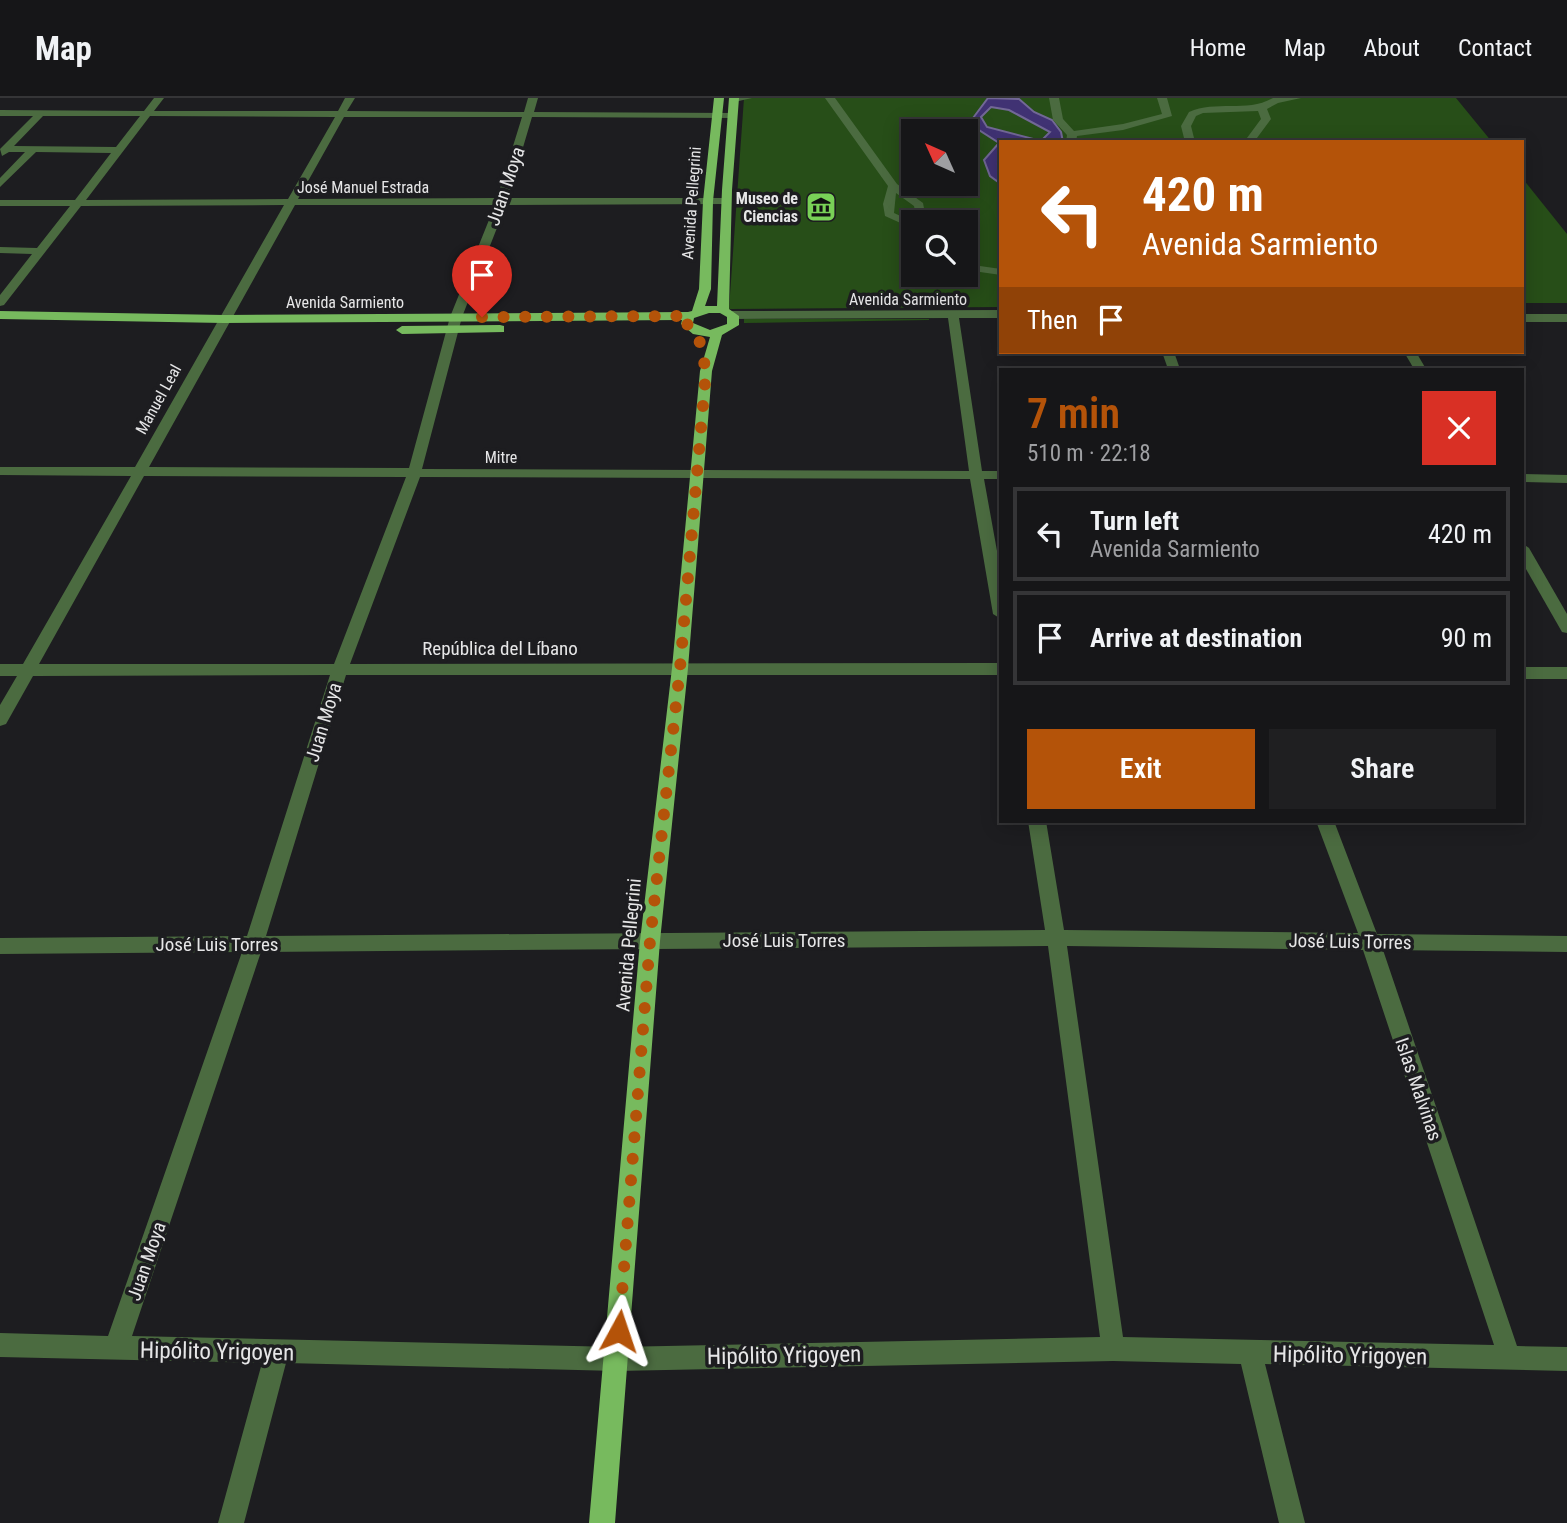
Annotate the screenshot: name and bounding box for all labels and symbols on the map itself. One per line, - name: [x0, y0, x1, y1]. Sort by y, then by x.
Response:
- north arrow: [901, 119, 978, 196]
- street label: Juan Moya: [481, 144, 530, 229]
- street label: Avenida Pellegrini: [678, 146, 705, 260]
- street label: José Manuel Estrada: [297, 178, 429, 197]
- place label: Museo de Ciencias: [736, 189, 798, 226]
- museum icon: Museo de Ciencias: [804, 190, 838, 224]
- pin: [452, 245, 512, 317]
- street label: Avenida Sarmiento: [849, 290, 967, 309]
- street label: Avenida Sarmiento: [286, 293, 404, 312]
- street label: Manuel Leal: [132, 361, 185, 437]
- street label: Mitre: [485, 448, 517, 467]
- street label: República del Líbano: [422, 637, 578, 660]
- street label: Juan Moya: [301, 680, 346, 765]
- street label: Avenida Pellegrini: [611, 877, 646, 1013]
- street label: José Luis Torres: [723, 929, 845, 952]
- street label: José Luis Torres: [1288, 929, 1412, 954]
- street label: José Luis Torres: [156, 933, 278, 956]
- street label: Islas Malvinas: [1390, 1035, 1447, 1144]
- street label: Juan Moya: [122, 1219, 171, 1304]
- position arrow: [582, 1294, 656, 1368]
- street label: Hipólito Yrigoyen: [140, 1337, 294, 1366]
- street label: Hipólito Yrigoyen: [707, 1341, 861, 1370]
- street label: Hipólito Yrigoyen: [1273, 1341, 1427, 1370]

